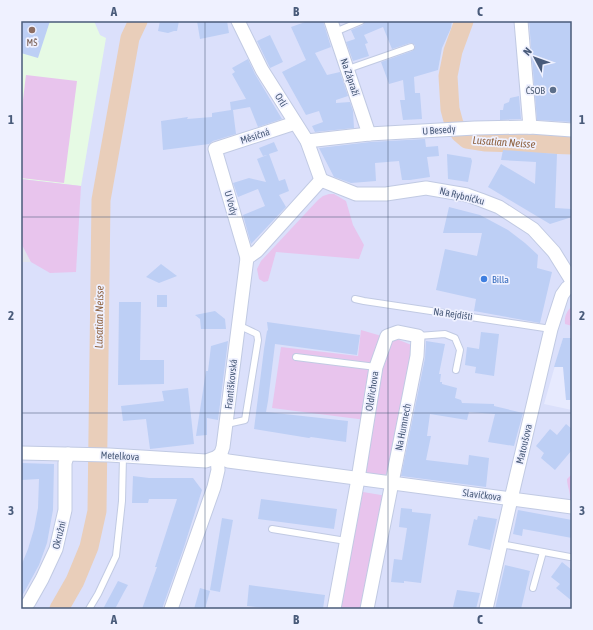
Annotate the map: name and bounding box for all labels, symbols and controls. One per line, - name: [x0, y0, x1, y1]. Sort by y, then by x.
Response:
- text: A: [110, 4, 118, 19]
- text: B: [293, 4, 300, 19]
- text: C: [477, 4, 483, 19]
- marker: MŠ: [27, 25, 37, 35]
- place label: MŠ: [27, 37, 37, 48]
- north arrow: [515, 38, 555, 78]
- text: N: [521, 45, 534, 58]
- street label: Na Zápraží: [338, 57, 362, 98]
- place label: ČSOB: [526, 85, 545, 96]
- marker: ČSOB: [548, 85, 558, 95]
- street label: Orlí: [273, 91, 290, 109]
- text: 1: [8, 112, 14, 127]
- text: 1: [579, 112, 585, 127]
- street label: U Besedy: [422, 123, 456, 137]
- street label: Měsíčná: [239, 126, 271, 146]
- water label: Lusatian Neisse: [472, 134, 536, 150]
- street label: Na Rybníčku: [438, 185, 486, 207]
- street label: U Vody: [222, 189, 240, 217]
- marker: Billa: [479, 274, 489, 284]
- place label: Billa: [492, 274, 509, 285]
- water label: Lusatian Neisse: [92, 285, 106, 349]
- street label: Na Rejdišti: [433, 306, 473, 322]
- text: 2: [8, 308, 14, 323]
- text: 2: [579, 308, 585, 323]
- street label: Františkovská: [223, 358, 239, 410]
- street label: Oldřichova: [363, 370, 381, 412]
- street label: Na Humnech: [393, 402, 413, 451]
- street label: Matoušova: [514, 423, 534, 465]
- street label: Metelkova: [100, 449, 140, 463]
- street label: Slavíčkova: [462, 487, 502, 503]
- text: 3: [8, 503, 14, 518]
- text: 3: [579, 503, 585, 518]
- street label: Okružní: [50, 519, 68, 550]
- text: A: [110, 612, 118, 627]
- text: B: [293, 612, 300, 627]
- text: C: [477, 612, 483, 627]

